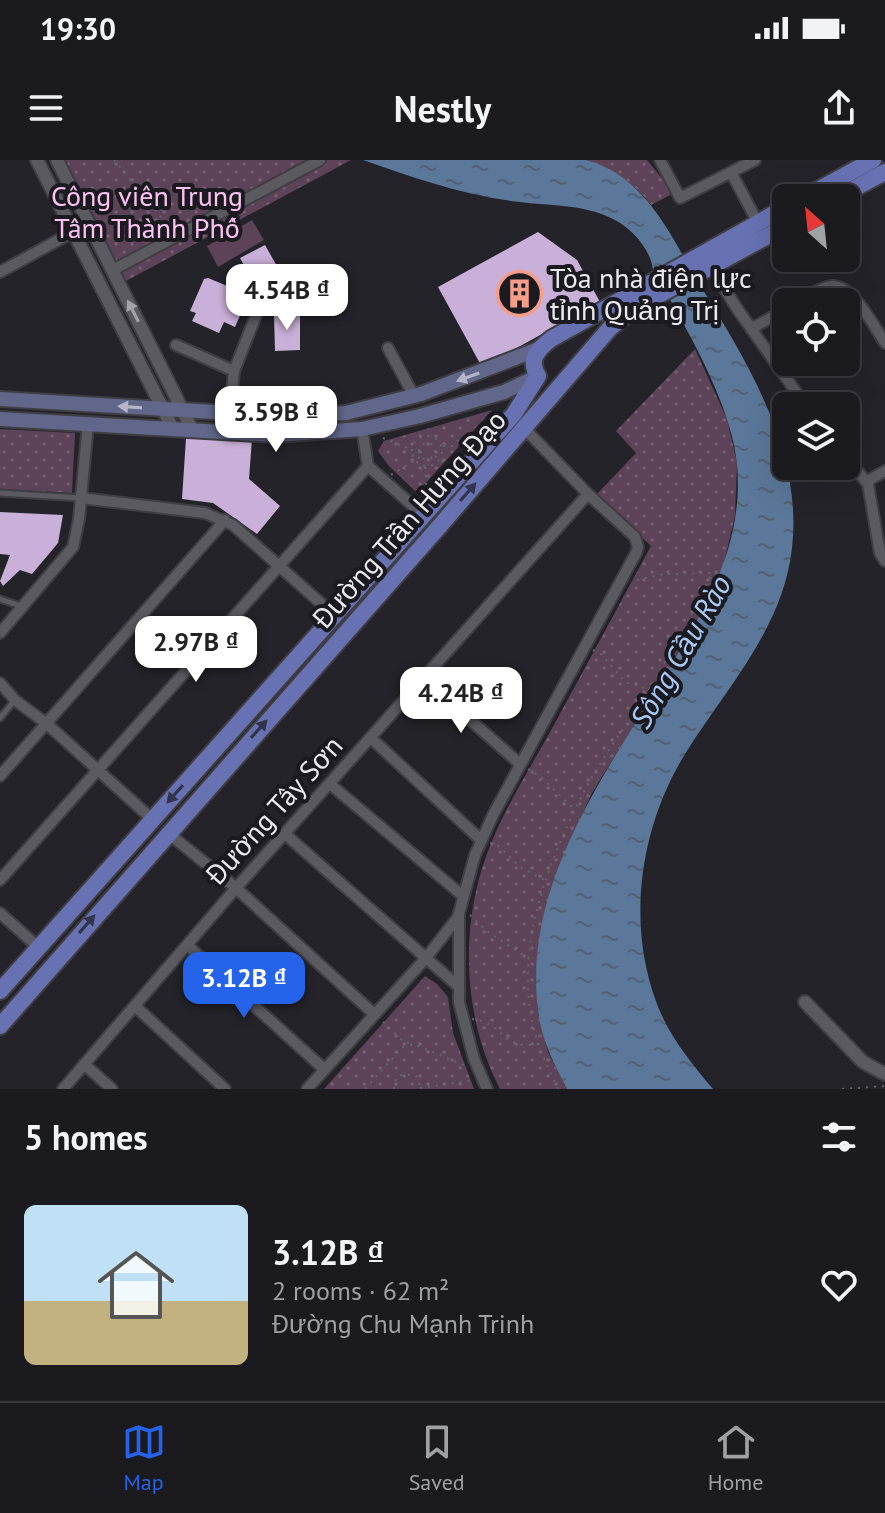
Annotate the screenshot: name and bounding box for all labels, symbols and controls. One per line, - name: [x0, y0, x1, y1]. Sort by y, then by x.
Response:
- text: 19:30: [40, 9, 116, 48]
- text: Nestly: [394, 85, 491, 132]
- icon: menu: [24, 86, 68, 130]
- icon: share: [817, 86, 861, 130]
- park label: Công viên Trung Tâm Thành Phố: [51, 177, 243, 246]
- north arrow: [772, 184, 860, 272]
- map controls: [772, 184, 860, 480]
- place label: Tòa nhà điện lực tỉnh Quảng Trị: [550, 259, 752, 328]
- pin: 4.54B ₫: [213, 264, 361, 332]
- building icon: Tòa nhà điện lực tỉnh Quảng Trị: [495, 270, 543, 318]
- text: 4.54B ₫: [244, 273, 330, 306]
- button: locate: [772, 288, 860, 376]
- one-way arrow: [127, 299, 140, 322]
- one-way arrow: [456, 371, 480, 384]
- pin: 3.59B ₫: [202, 386, 350, 454]
- button: layers: [772, 392, 860, 480]
- text: 3.59B ₫: [233, 395, 319, 428]
- one-way arrow: [117, 400, 142, 413]
- street label: Đường Trần Hưng Đạo: [303, 402, 514, 636]
- one-way arrow: [459, 482, 477, 502]
- water label: Sông Cầu Rào: [620, 568, 739, 735]
- pin: 2.97B ₫: [122, 616, 270, 684]
- text: 2.97B ₫: [153, 625, 239, 658]
- pin: 4.24B ₫: [387, 667, 535, 735]
- text: 4.24B ₫: [418, 676, 504, 709]
- one-way arrow: [250, 720, 268, 739]
- street label: Đường Tây Sơn: [196, 727, 350, 893]
- one-way arrow: [166, 784, 184, 803]
- one-way arrow: [78, 914, 96, 934]
- pin: 3.12B ₫: [170, 952, 318, 1020]
- text: 3.12B ₫: [201, 961, 287, 994]
- text: 5 homes: [24, 1115, 148, 1159]
- icon: filters: [817, 1115, 861, 1159]
- text: 3.12B ₫: [272, 1230, 384, 1274]
- icon: home: [88, 1237, 184, 1333]
- icon: heart: [817, 1263, 861, 1307]
- text: 2 rooms · 62 m²: [272, 1274, 449, 1307]
- text: Đường Chu Mạnh Trinh: [272, 1307, 534, 1340]
- tab: Map: [122, 1420, 166, 1496]
- tab: Saved: [409, 1420, 465, 1496]
- tab: Home: [708, 1420, 763, 1496]

